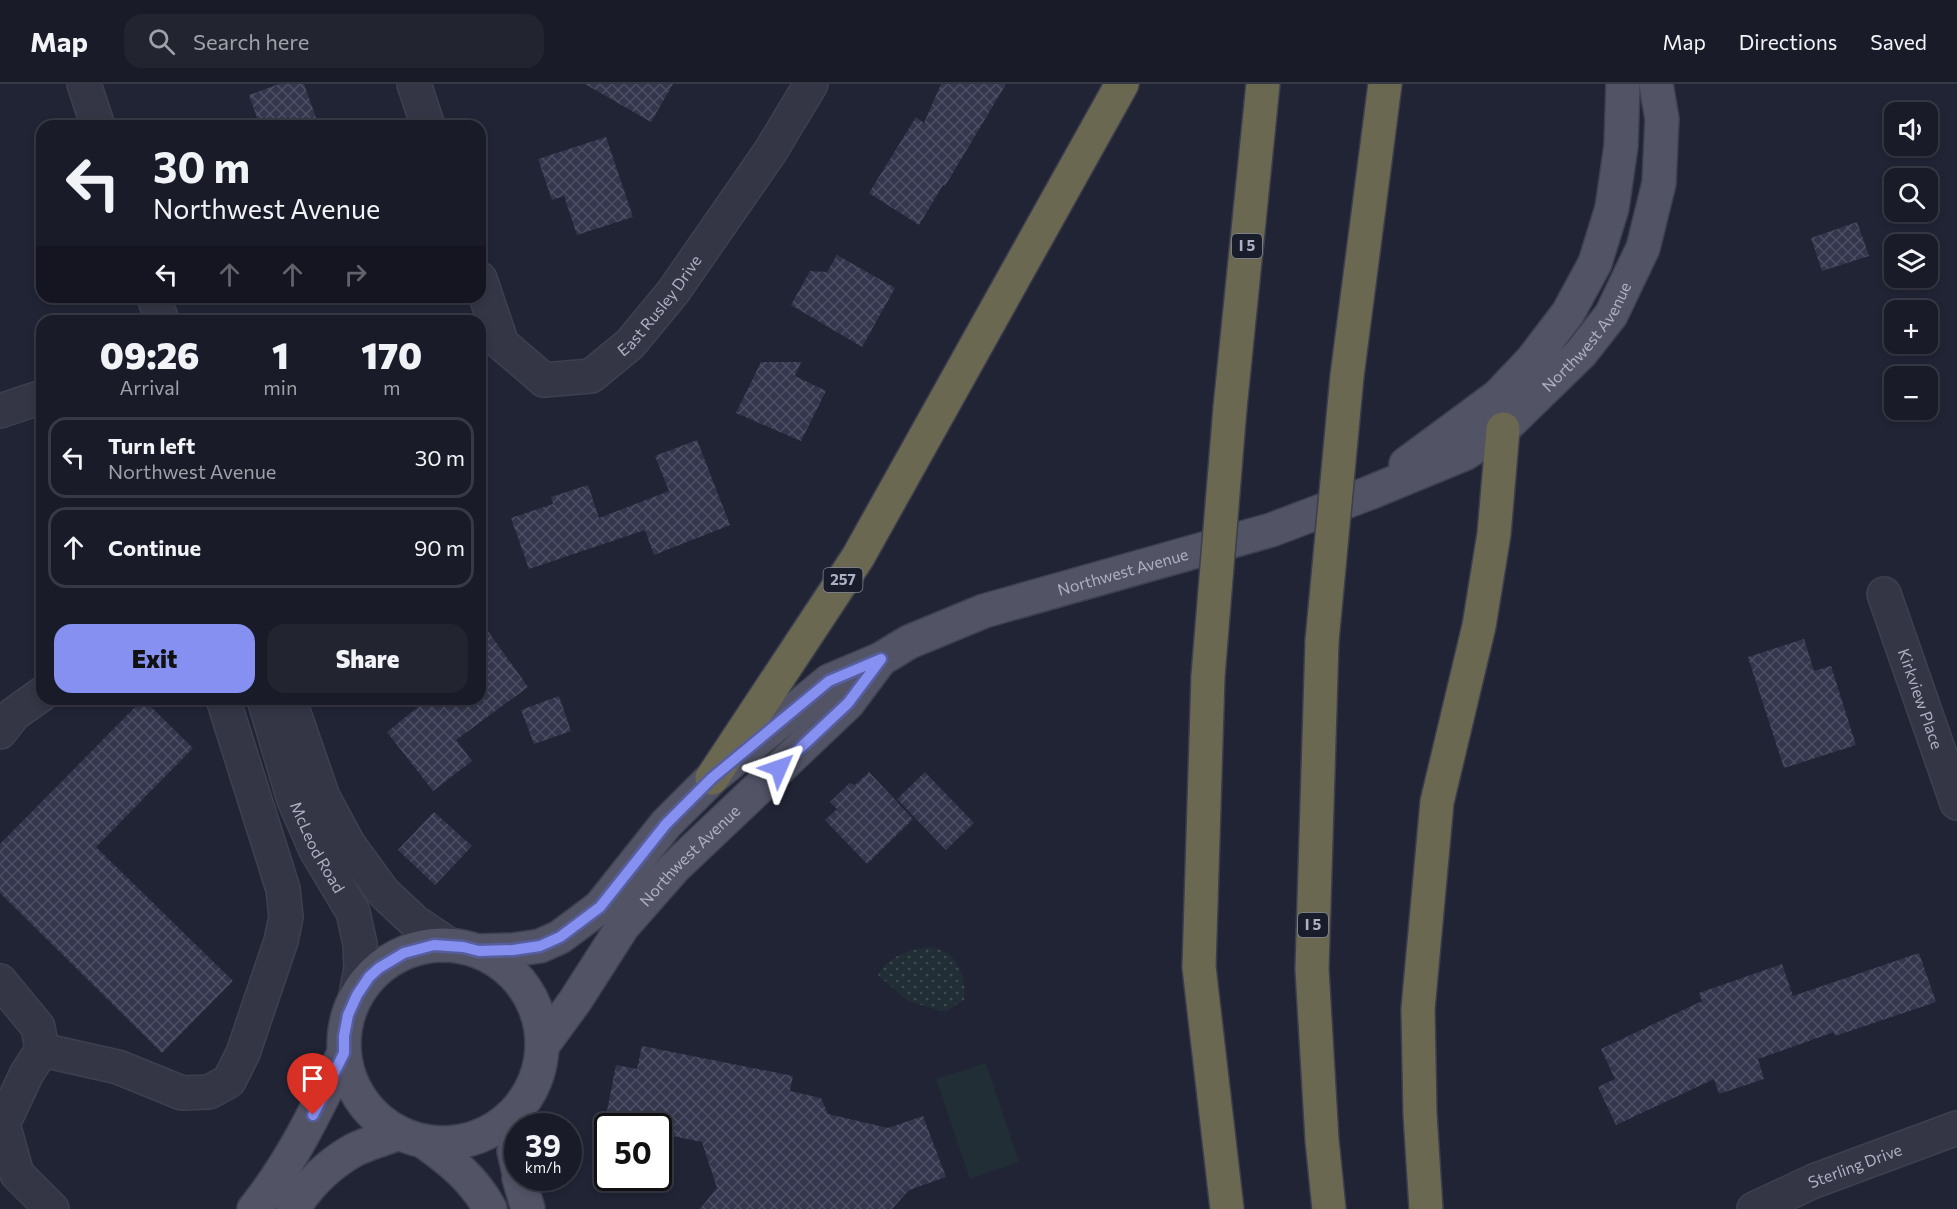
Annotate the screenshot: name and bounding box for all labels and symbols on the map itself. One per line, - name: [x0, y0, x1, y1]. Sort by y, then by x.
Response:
- road number: I 5: [1232, 234, 1262, 258]
- street label: East Rusley Drive: [613, 251, 705, 360]
- street label: Northwest Avenue: [1537, 279, 1634, 395]
- street label: Northwest Avenue: [1055, 544, 1190, 599]
- road number: 257: [824, 568, 862, 592]
- street label: Kirkview Place: [1895, 646, 1947, 751]
- position arrow: [747, 736, 811, 800]
- street label: McLeod Road: [287, 798, 349, 896]
- street label: Northwest Avenue: [635, 801, 744, 910]
- road number: I 5: [1298, 913, 1328, 937]
- pin: [287, 1053, 338, 1115]
- speed limit sign: 50: [594, 1113, 672, 1191]
- street label: Sterling Drive: [1805, 1139, 1904, 1191]

